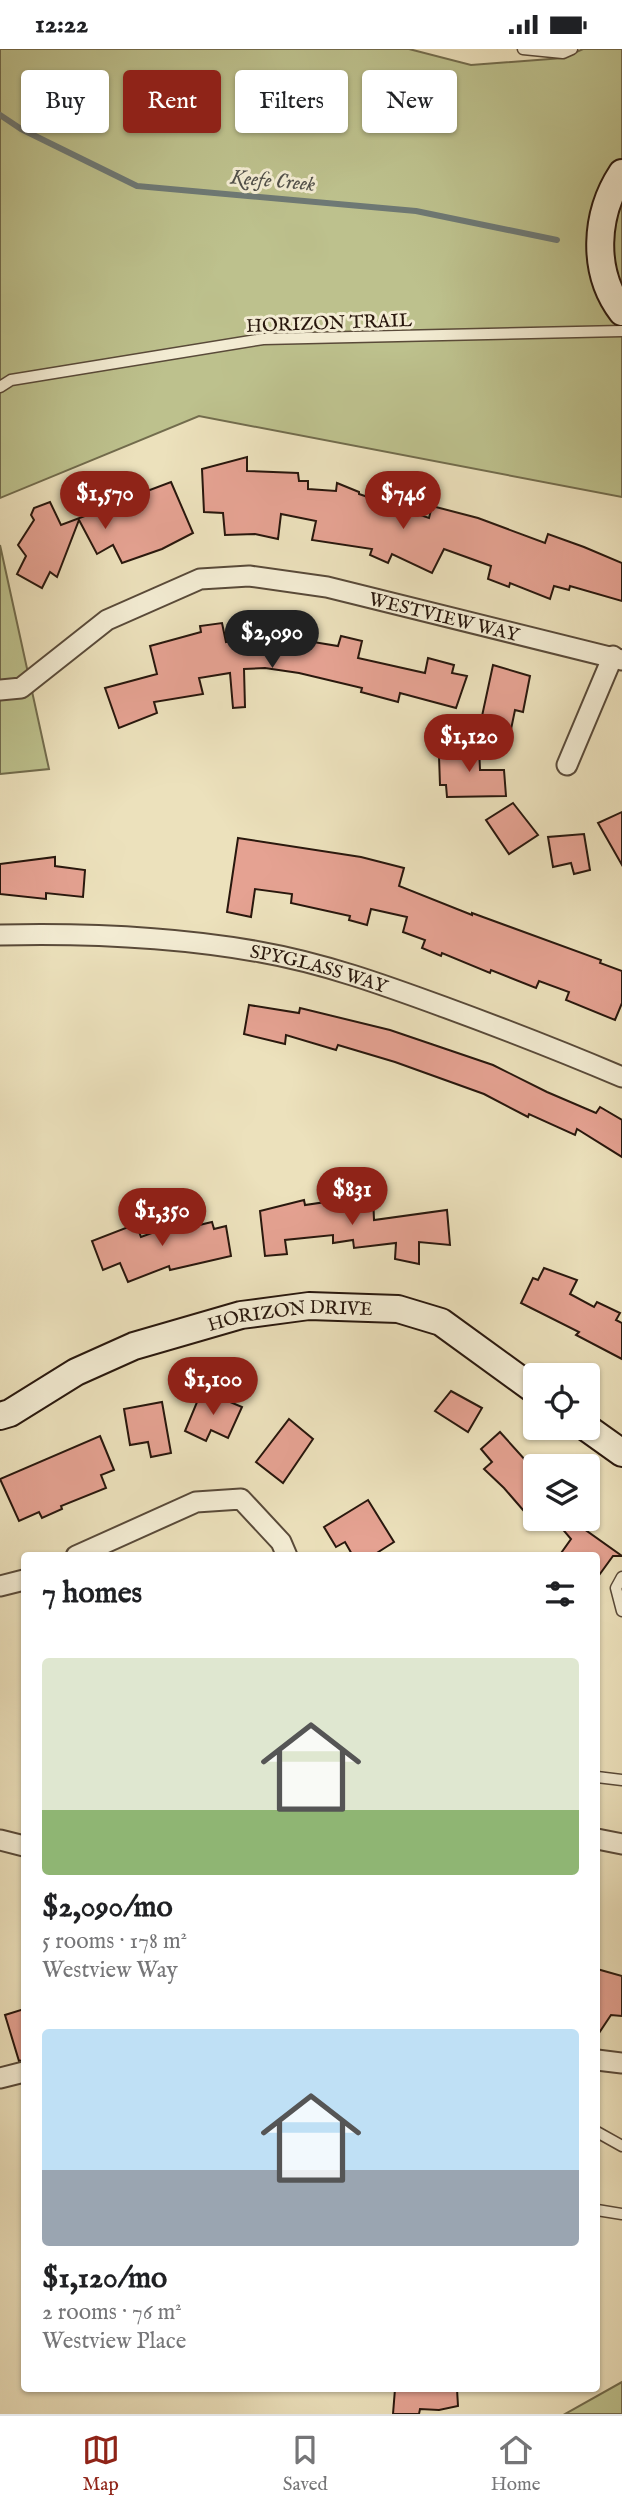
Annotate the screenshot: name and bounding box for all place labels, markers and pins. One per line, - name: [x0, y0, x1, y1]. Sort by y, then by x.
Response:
- pin: $1,570: [48, 471, 162, 531]
- pin: $746: [362, 471, 444, 531]
- pin: $2,090: [215, 611, 329, 670]
- pin: $1,120: [412, 715, 526, 774]
- pin: $831: [311, 1167, 393, 1227]
- pin: $1,350: [105, 1189, 219, 1248]
- pin: $1,100: [156, 1357, 270, 1417]

